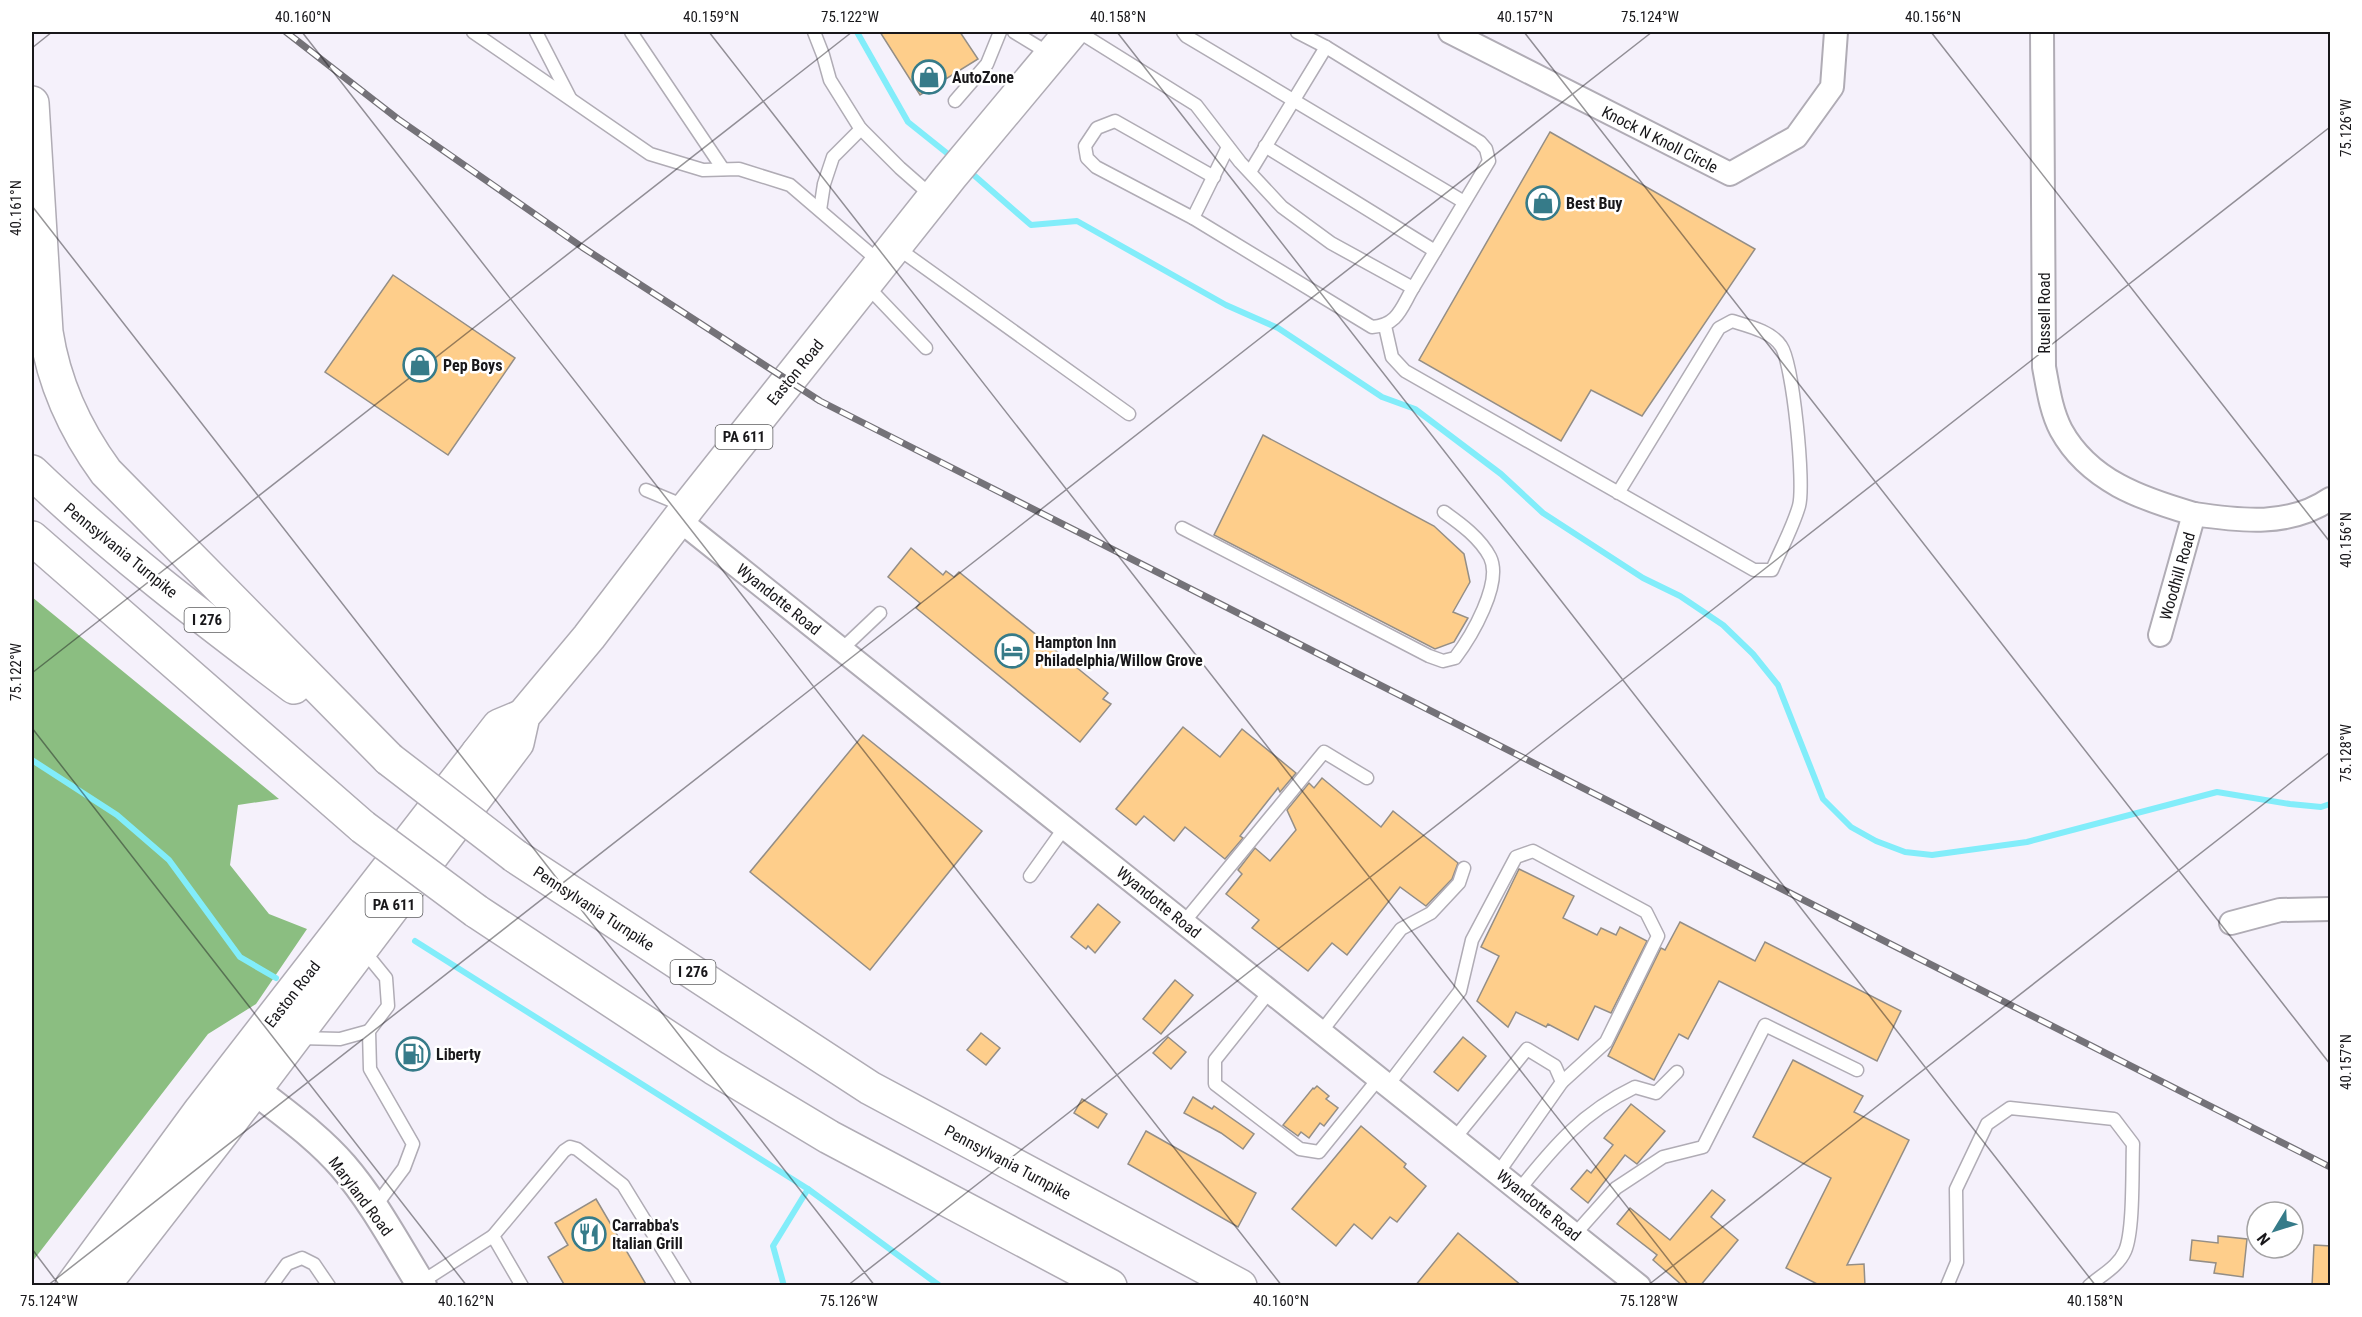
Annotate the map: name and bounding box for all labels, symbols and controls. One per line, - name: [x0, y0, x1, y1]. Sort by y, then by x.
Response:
- text: 40.160°N: [275, 8, 331, 26]
- text: 40.159°N: [683, 8, 739, 26]
- text: 75.122°W: [821, 8, 880, 26]
- text: 40.158°N: [1090, 8, 1146, 26]
- text: 40.157°N: [1497, 8, 1553, 26]
- text: 75.124°W: [1621, 8, 1680, 26]
- text: 40.156°N: [1905, 8, 1961, 26]
- shop icon: AutoZone: [911, 59, 947, 95]
- place label: AutoZone: [952, 68, 1014, 87]
- text: 75.126°W: [2337, 98, 2355, 157]
- street label: Knock N Knoll Circle: [1599, 102, 1721, 177]
- text: 40.161°N: [7, 180, 25, 236]
- shop icon: Best Buy: [1525, 185, 1561, 221]
- place label: Best Buy: [1566, 194, 1622, 213]
- street label: Russell Road: [2035, 272, 2054, 354]
- street label: Easton Road: [763, 336, 828, 409]
- shop icon: Pep Boys: [402, 347, 438, 383]
- place label: Pep Boys: [443, 356, 502, 375]
- road number: PA 611: [716, 425, 772, 449]
- street label: Pennsylvania Turnpike: [60, 499, 181, 602]
- text: 40.156°N: [2337, 512, 2355, 568]
- street label: Woodhill Road: [2156, 530, 2199, 622]
- street label: Wyandotte Road: [733, 560, 825, 639]
- road number: I 276: [184, 608, 230, 632]
- hotel icon: Hampton Inn Philadelphia/Willow Grove: [994, 633, 1030, 669]
- place label: Hampton Inn Philadelphia/Willow Grove: [1035, 633, 1203, 670]
- text: 75.122°W: [7, 642, 25, 701]
- text: 75.128°W: [2337, 723, 2355, 782]
- street label: Pennsylvania Turnpike: [530, 862, 658, 955]
- street label: Wyandotte Road: [1113, 863, 1205, 942]
- road number: PA 611: [366, 893, 422, 917]
- street label: Easton Road: [261, 957, 324, 1031]
- road number: I 276: [670, 960, 716, 984]
- text: 40.157°N: [2337, 1034, 2355, 1090]
- fuel station icon: Liberty: [395, 1036, 431, 1072]
- place label: Liberty: [436, 1045, 481, 1064]
- street label: Pennsylvania Turnpike: [941, 1121, 1074, 1204]
- street label: Maryland Road: [325, 1153, 397, 1240]
- street label: Wyandotte Road: [1493, 1166, 1585, 1245]
- north arrow: [2245, 1200, 2305, 1260]
- restaurant icon: Carrabba's Italian Grill: [571, 1216, 607, 1252]
- place label: Carrabba's Italian Grill: [612, 1216, 683, 1253]
- text: N: [2253, 1229, 2274, 1249]
- text: 75.124°W: [20, 1292, 79, 1310]
- text: 40.162°N: [438, 1292, 494, 1310]
- text: 75.126°W: [820, 1292, 879, 1310]
- text: 40.160°N: [1253, 1292, 1309, 1310]
- text: 75.128°W: [1620, 1292, 1679, 1310]
- text: 40.158°N: [2067, 1292, 2123, 1310]

